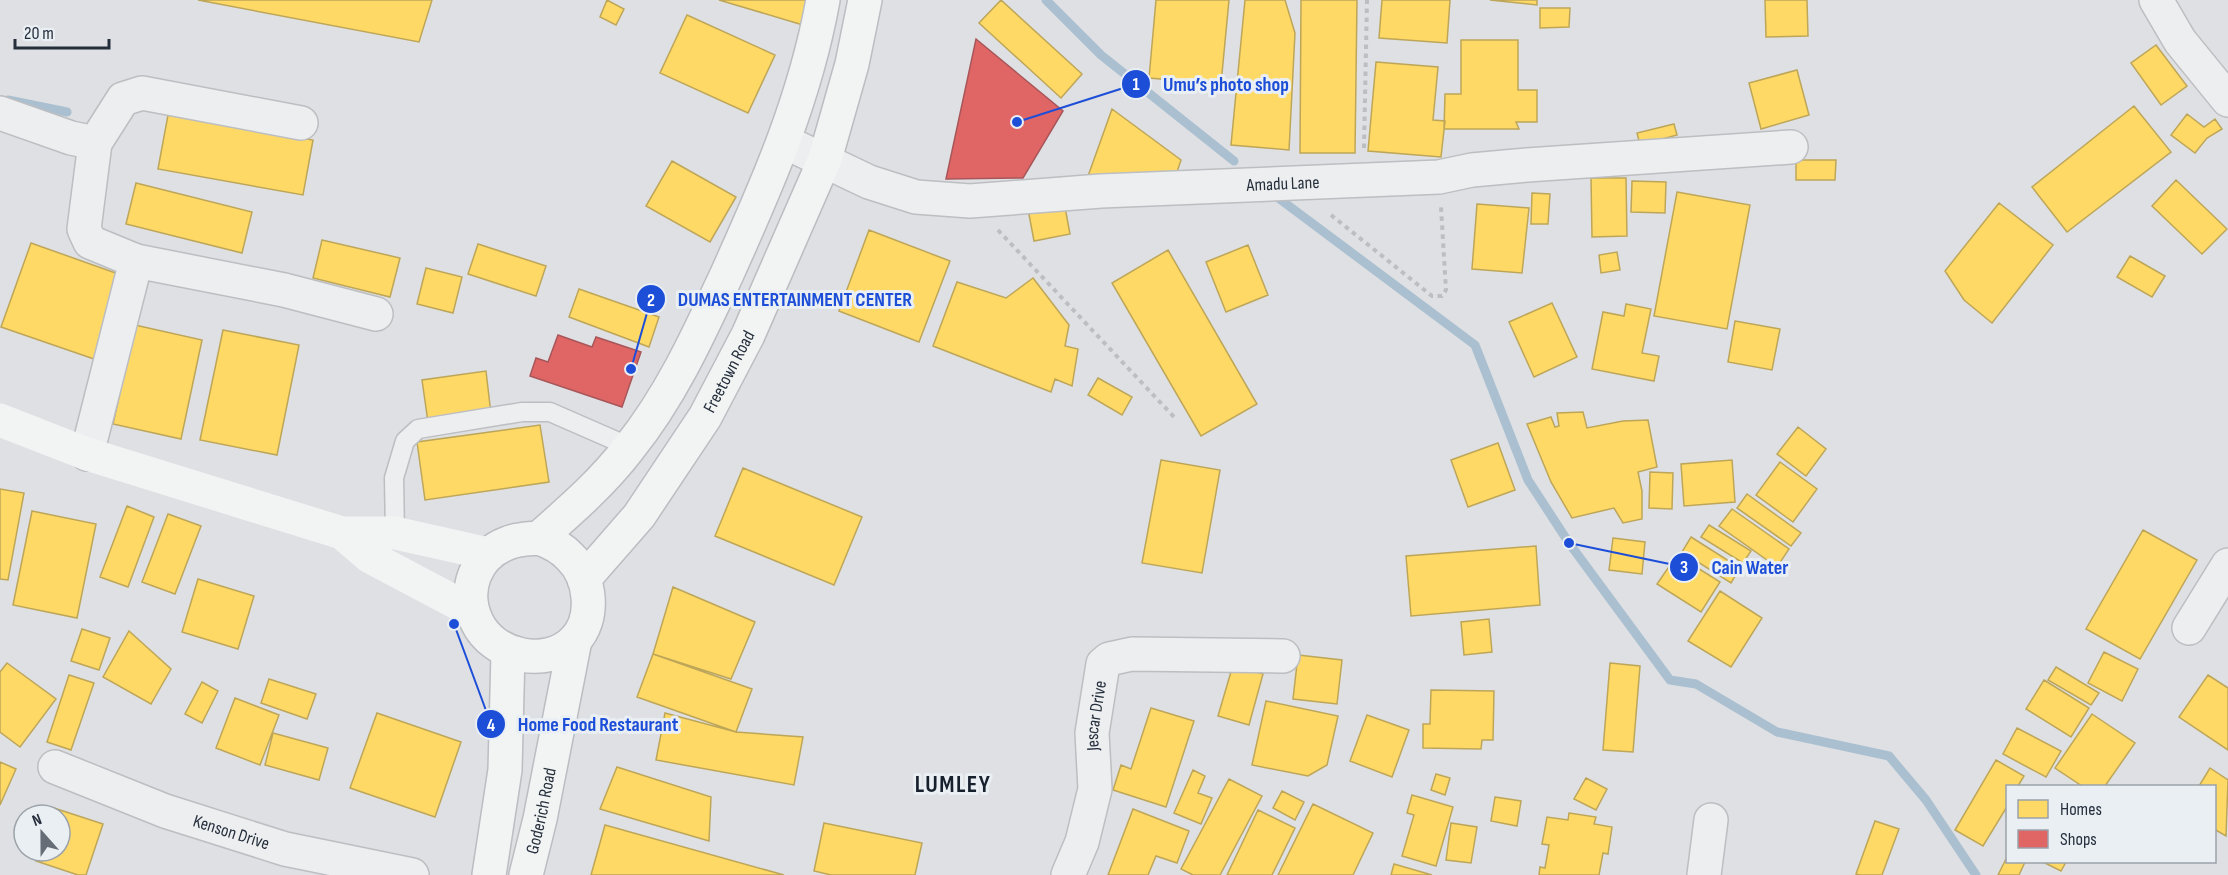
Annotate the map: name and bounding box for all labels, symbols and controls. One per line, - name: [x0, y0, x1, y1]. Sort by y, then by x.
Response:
- scale bar: [15, 12, 110, 50]
- text: 20 m: [24, 23, 54, 44]
- callout: Umu’s photo shop: [1121, 65, 1301, 103]
- text: Umu’s photo shop: [1163, 73, 1289, 97]
- text: 1: [1132, 74, 1140, 95]
- street label: Amadu Lane: [1245, 171, 1320, 196]
- callout: DUMAS ENTERTAINMENT CENTER: [636, 280, 924, 318]
- text: DUMAS ENTERTAINMENT CENTER: [678, 288, 912, 312]
- text: 2: [647, 290, 655, 311]
- street label: Freetown Road: [699, 327, 759, 416]
- callout: Cain Water: [1669, 548, 1800, 586]
- text: Cain Water: [1711, 556, 1789, 580]
- text: 3: [1680, 557, 1688, 578]
- street label: Jescar Drive: [1082, 679, 1111, 752]
- callout: Home Food Restaurant: [476, 705, 690, 743]
- text: Home Food Restaurant: [518, 713, 679, 737]
- text: 4: [487, 715, 496, 736]
- street label: Goderich Road: [521, 766, 560, 856]
- district label: LUMLEY: [915, 770, 991, 799]
- legend: [2006, 785, 2216, 863]
- text: Homes: [2060, 799, 2102, 820]
- north arrow: [12, 803, 72, 863]
- text: N: [30, 810, 45, 831]
- street label: Kenson Drive: [191, 810, 272, 854]
- text: Shops: [2060, 829, 2097, 850]

